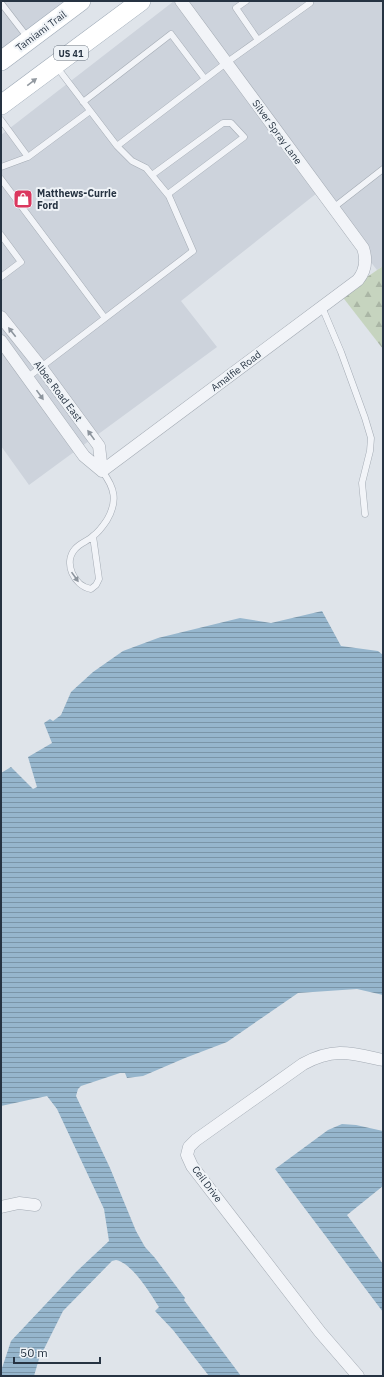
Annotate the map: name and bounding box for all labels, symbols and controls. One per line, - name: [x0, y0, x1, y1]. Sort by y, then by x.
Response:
- street label: Tamiami Trail: [13, 8, 69, 54]
- road number: US 41: [54, 46, 88, 60]
- one-way arrow: [27, 78, 38, 86]
- street label: Silver Spray Lane: [249, 97, 305, 167]
- place label: Matthews-Currie Ford: [37, 187, 117, 212]
- shop icon: Matthews-Currie Ford: [12, 188, 34, 210]
- one-way arrow: [8, 326, 17, 337]
- street label: Amalfie Road: [208, 348, 264, 394]
- street label: Albee Road East: [31, 358, 85, 424]
- one-way arrow: [36, 390, 44, 400]
- one-way arrow: [87, 430, 95, 441]
- one-way arrow: [71, 571, 79, 582]
- street label: Ceil Drive: [189, 1163, 225, 1205]
- scale bar: [14, 1339, 100, 1365]
- text: 50 m: [20, 1345, 48, 1360]

